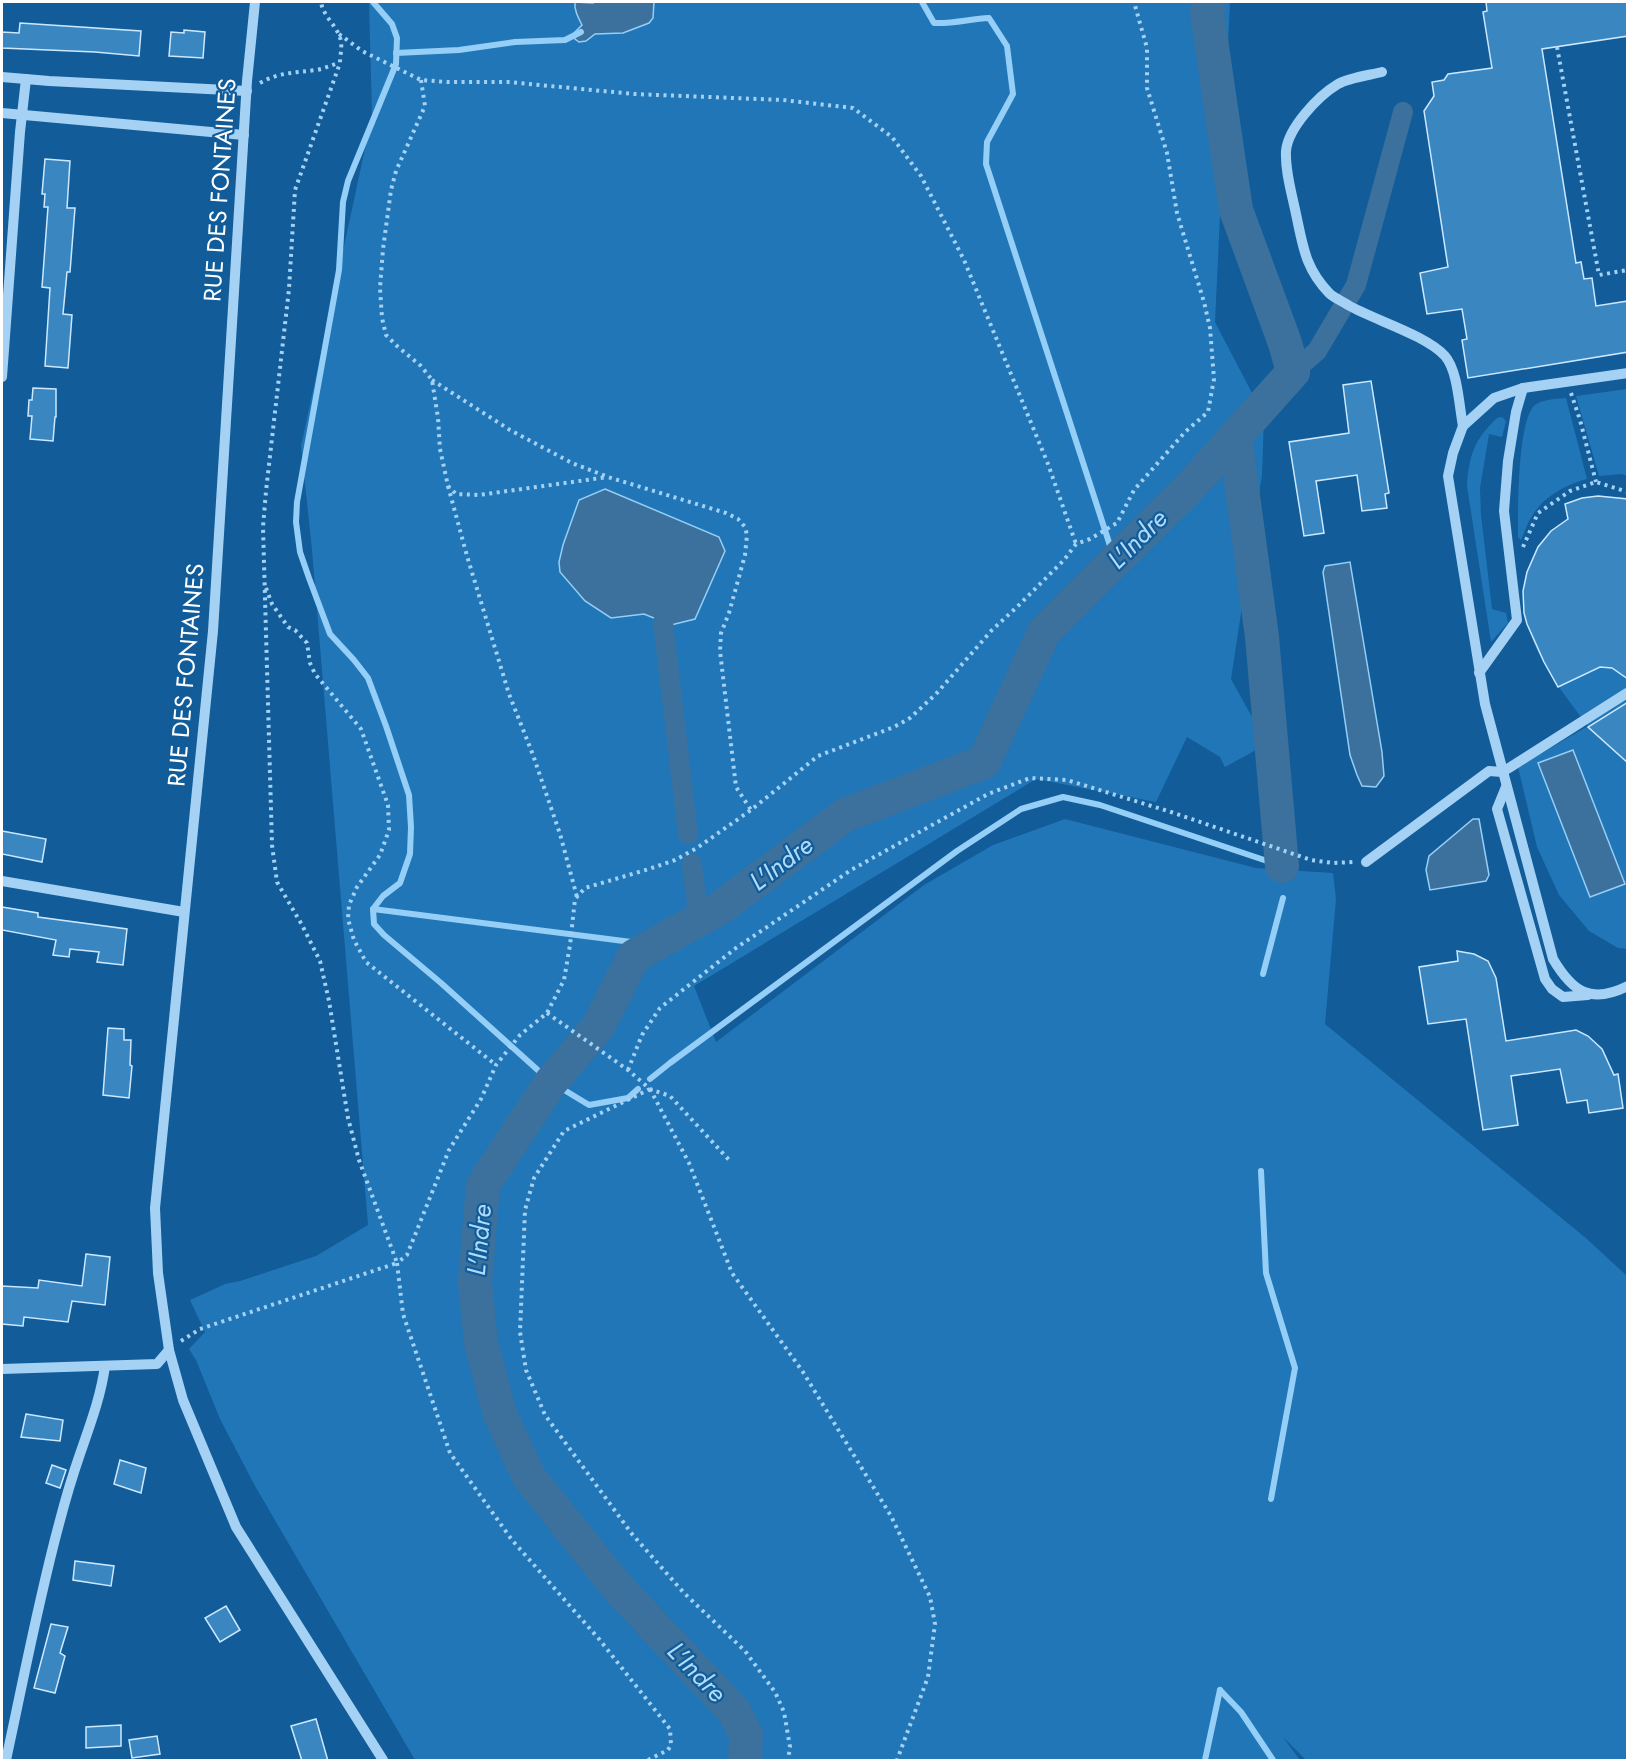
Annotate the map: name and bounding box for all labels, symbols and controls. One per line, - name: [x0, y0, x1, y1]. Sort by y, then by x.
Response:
- street label: RUE DES FONTAINES: [194, 77, 245, 303]
- water label: L'Indre: [1098, 500, 1176, 578]
- street label: RUE DES FONTAINES: [158, 562, 213, 788]
- water label: L'Indre: [741, 826, 821, 900]
- water label: L'Indre: [457, 1203, 501, 1277]
- water label: L'Indre: [659, 1633, 735, 1711]

